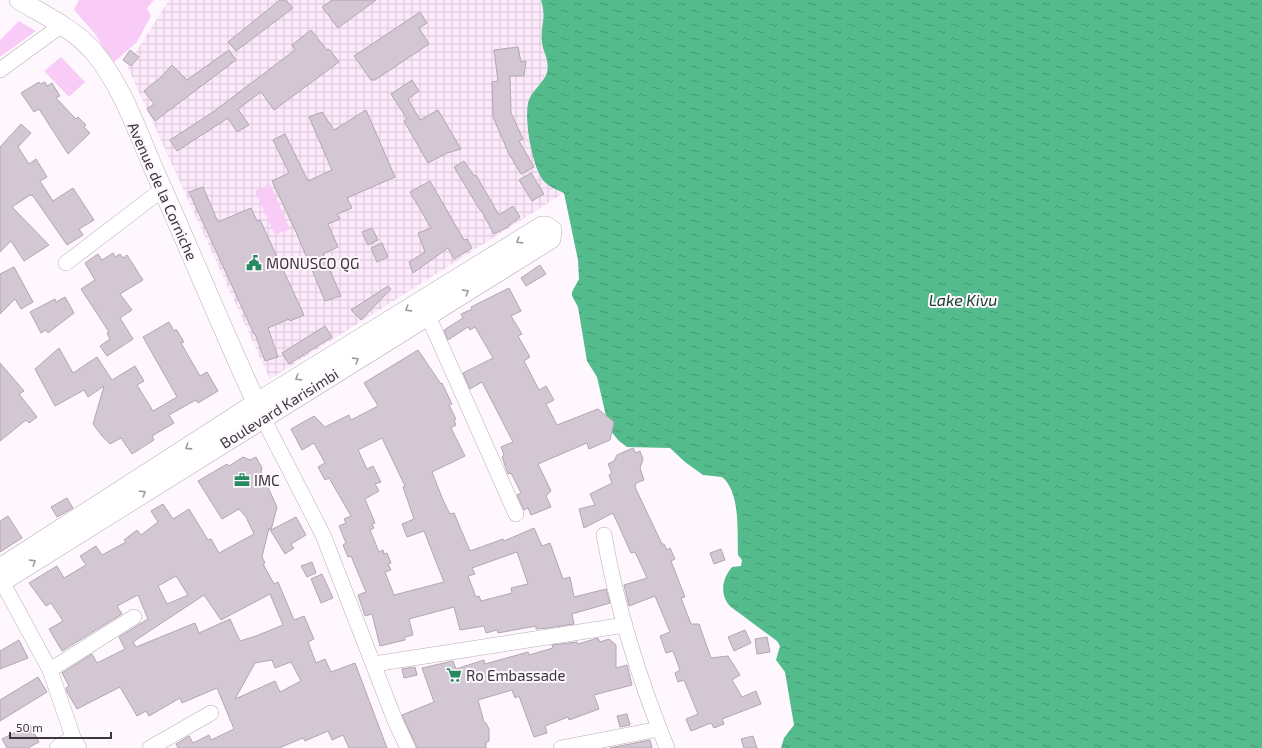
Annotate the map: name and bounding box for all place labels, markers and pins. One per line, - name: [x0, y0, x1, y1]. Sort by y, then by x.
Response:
- public building icon: MONUSCO QG: [245, 254, 263, 272]
- place label: MONUSCO QG: [266, 254, 359, 273]
- office icon: IMC: [233, 471, 251, 489]
- place label: IMC: [254, 471, 280, 489]
- supermarket icon: Ro Embassade: [445, 666, 463, 684]
- place label: Ro Embassade: [466, 666, 566, 684]

